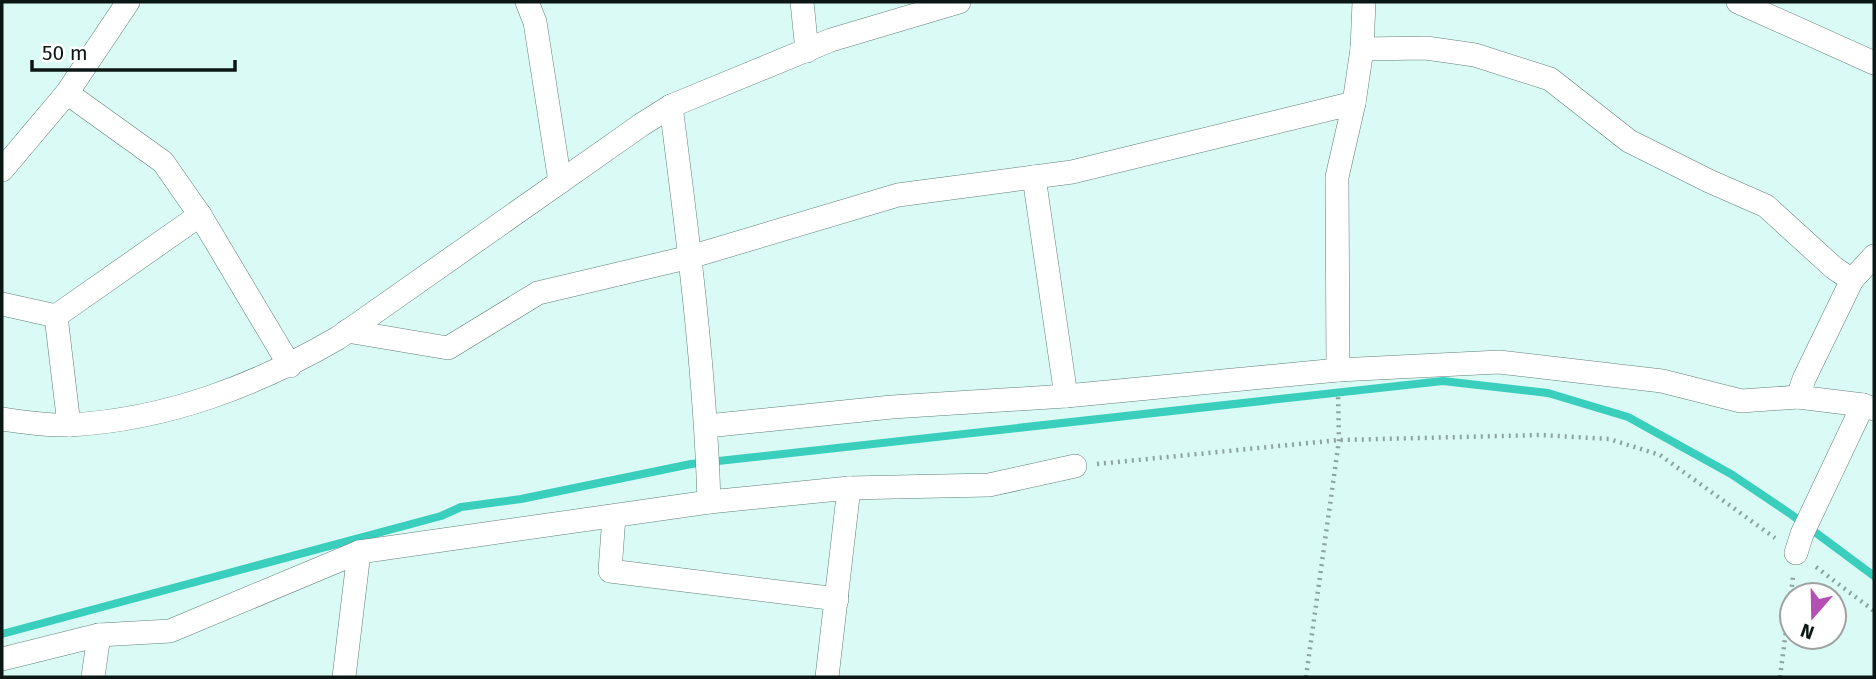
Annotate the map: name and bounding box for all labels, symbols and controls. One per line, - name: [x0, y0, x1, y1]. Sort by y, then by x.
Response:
- scale bar: [32, 28, 234, 72]
- text: 50 m: [42, 40, 88, 66]
- north arrow: [1778, 581, 1848, 651]
- text: N: [1797, 619, 1817, 644]

